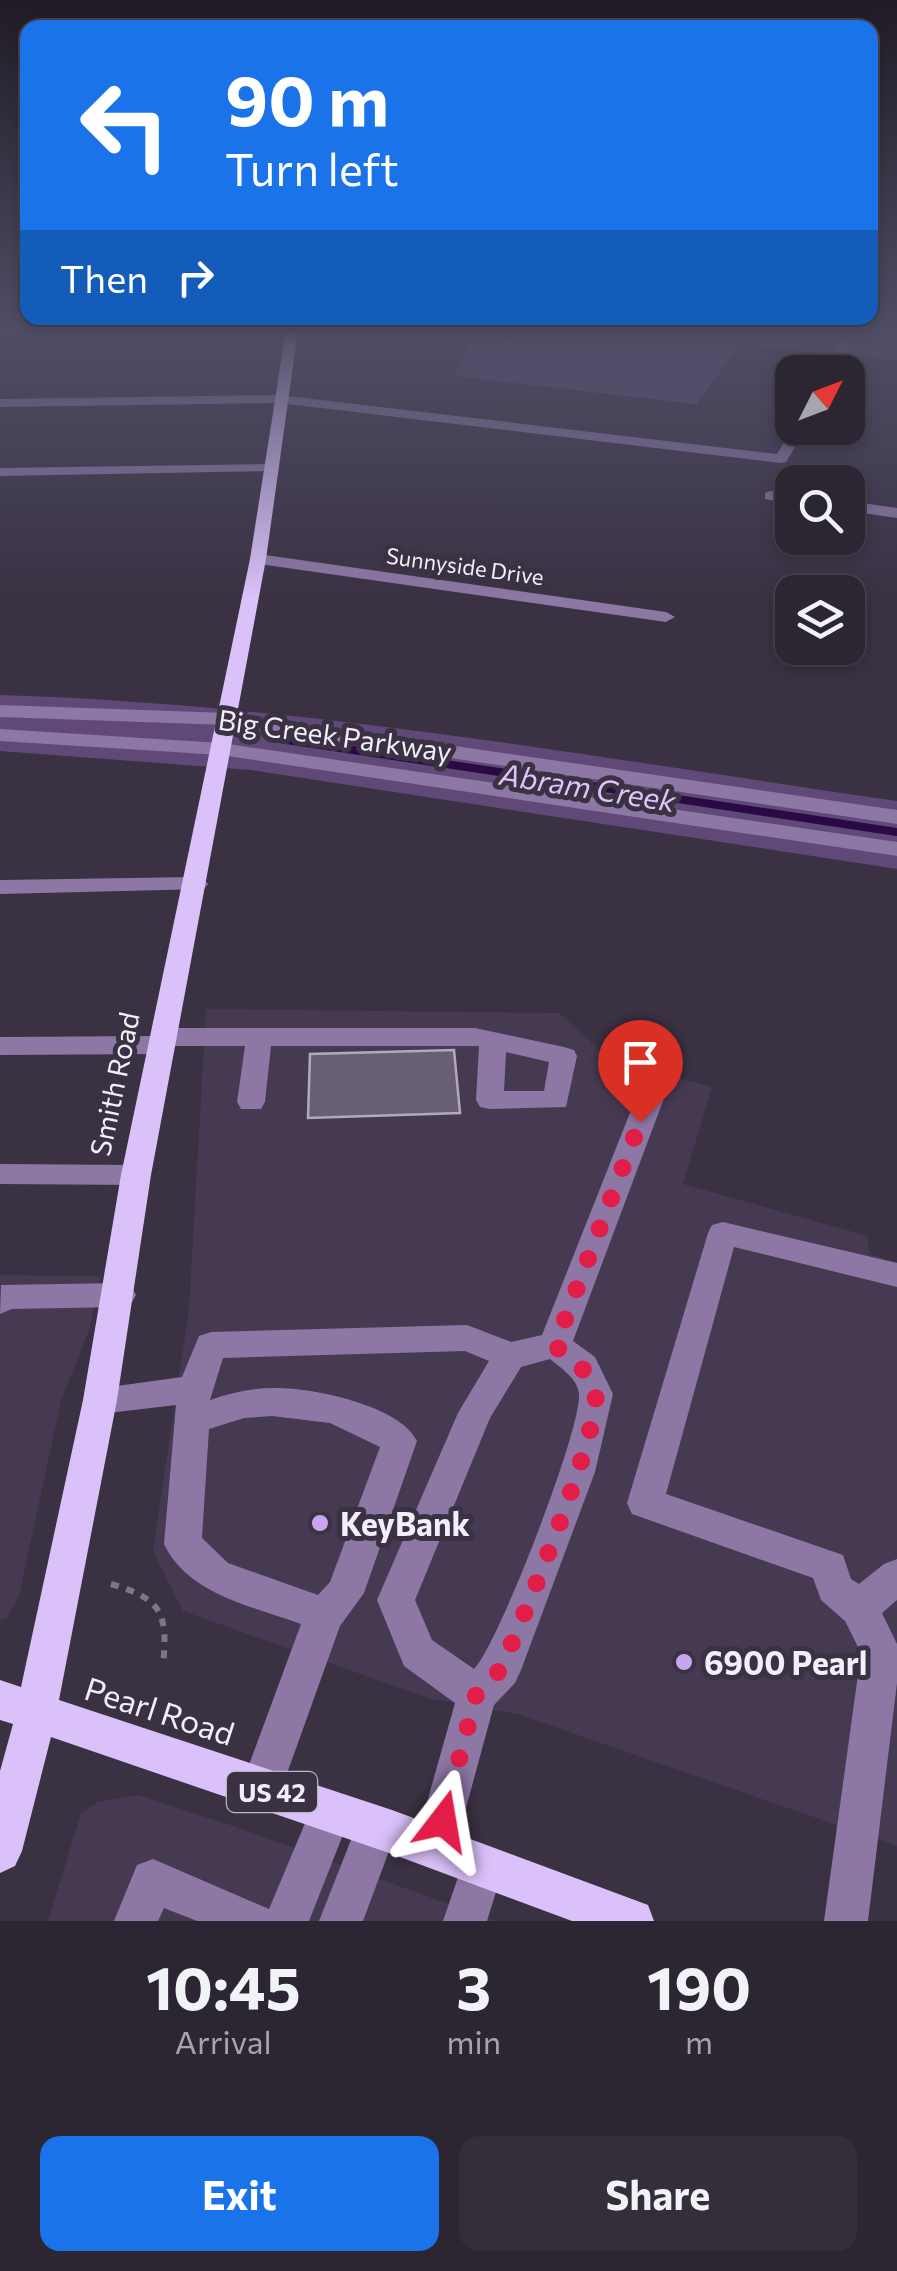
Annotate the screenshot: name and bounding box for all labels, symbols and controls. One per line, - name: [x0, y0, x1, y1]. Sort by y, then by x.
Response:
- text: 90 m: [225, 55, 389, 140]
- icon: left: [60, 60, 190, 190]
- text: Turn left: [225, 140, 399, 195]
- icon: right: [168, 250, 223, 305]
- text: Then: [60, 254, 148, 301]
- north arrow: [775, 355, 865, 445]
- map controls: [775, 355, 865, 665]
- button: search: [775, 465, 865, 555]
- street label: Sunnyside Drive: [385, 542, 545, 590]
- button: layers: [775, 575, 865, 665]
- street label: Big Creek Parkway: [216, 702, 454, 768]
- water label: Abram Creek: [496, 754, 679, 818]
- street label: Smith Road: [82, 1009, 146, 1159]
- pin: [598, 1020, 683, 1123]
- icon: arrive: [613, 1035, 668, 1090]
- place label: KeyBank: [340, 1503, 470, 1543]
- marker: KeyBank: [309, 1512, 331, 1534]
- place label: 6900 Pearl: [704, 1642, 868, 1682]
- marker: 6900 Pearl: [673, 1651, 695, 1673]
- street label: Pearl Road: [80, 1667, 240, 1753]
- position arrow: [391, 1769, 495, 1873]
- road number: US 42: [227, 1772, 317, 1812]
- text: 10:45: [146, 1949, 301, 2022]
- text: 3: [456, 1949, 491, 2022]
- text: 190: [647, 1949, 751, 2022]
- text: Arrival: [175, 2021, 272, 2061]
- text: min: [447, 2021, 501, 2061]
- text: m: [685, 2021, 713, 2061]
- button: Exit: [40, 2136, 439, 2251]
- button: Share: [459, 2136, 857, 2251]

